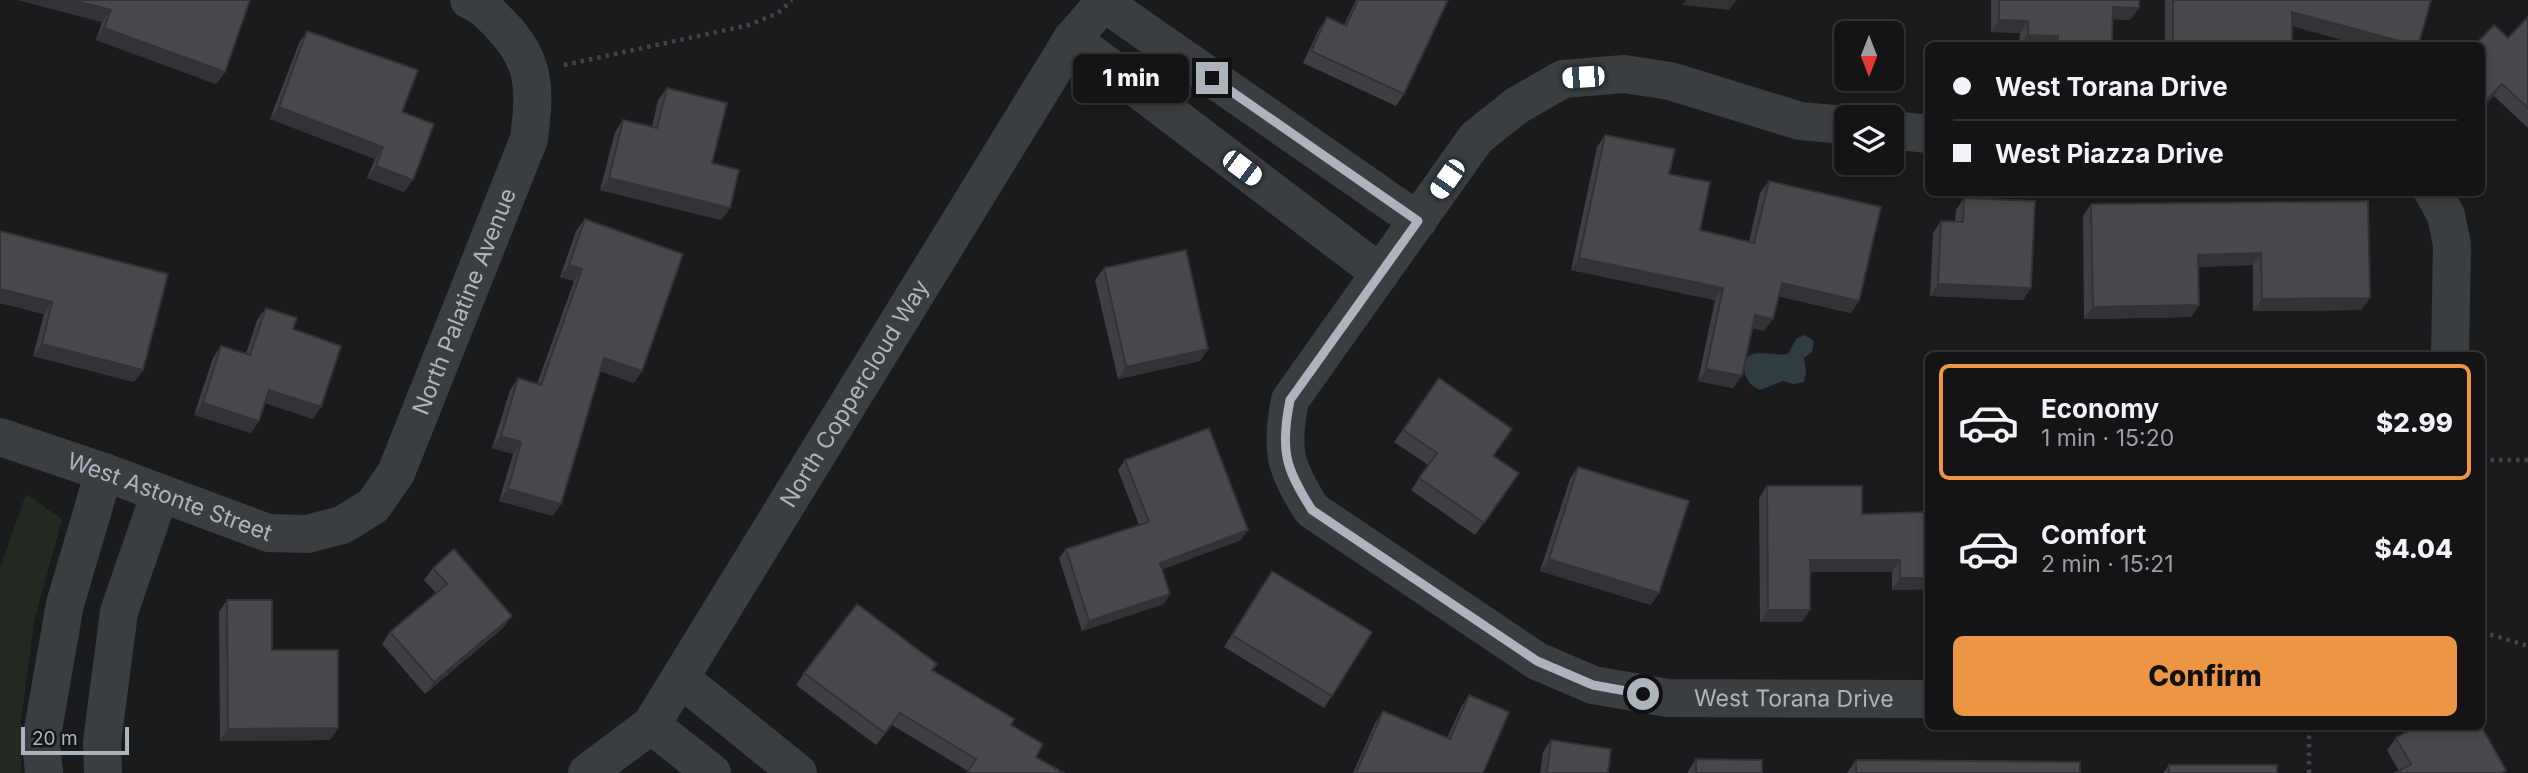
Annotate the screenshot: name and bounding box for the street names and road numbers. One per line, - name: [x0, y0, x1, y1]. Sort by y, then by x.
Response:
- street label: North Palatine Avenue: [407, 184, 522, 419]
- street label: North Coppercloud Way: [774, 274, 935, 512]
- street label: West Astonte Street: [64, 447, 276, 547]
- street label: West Torana Drive: [1694, 684, 1894, 713]

